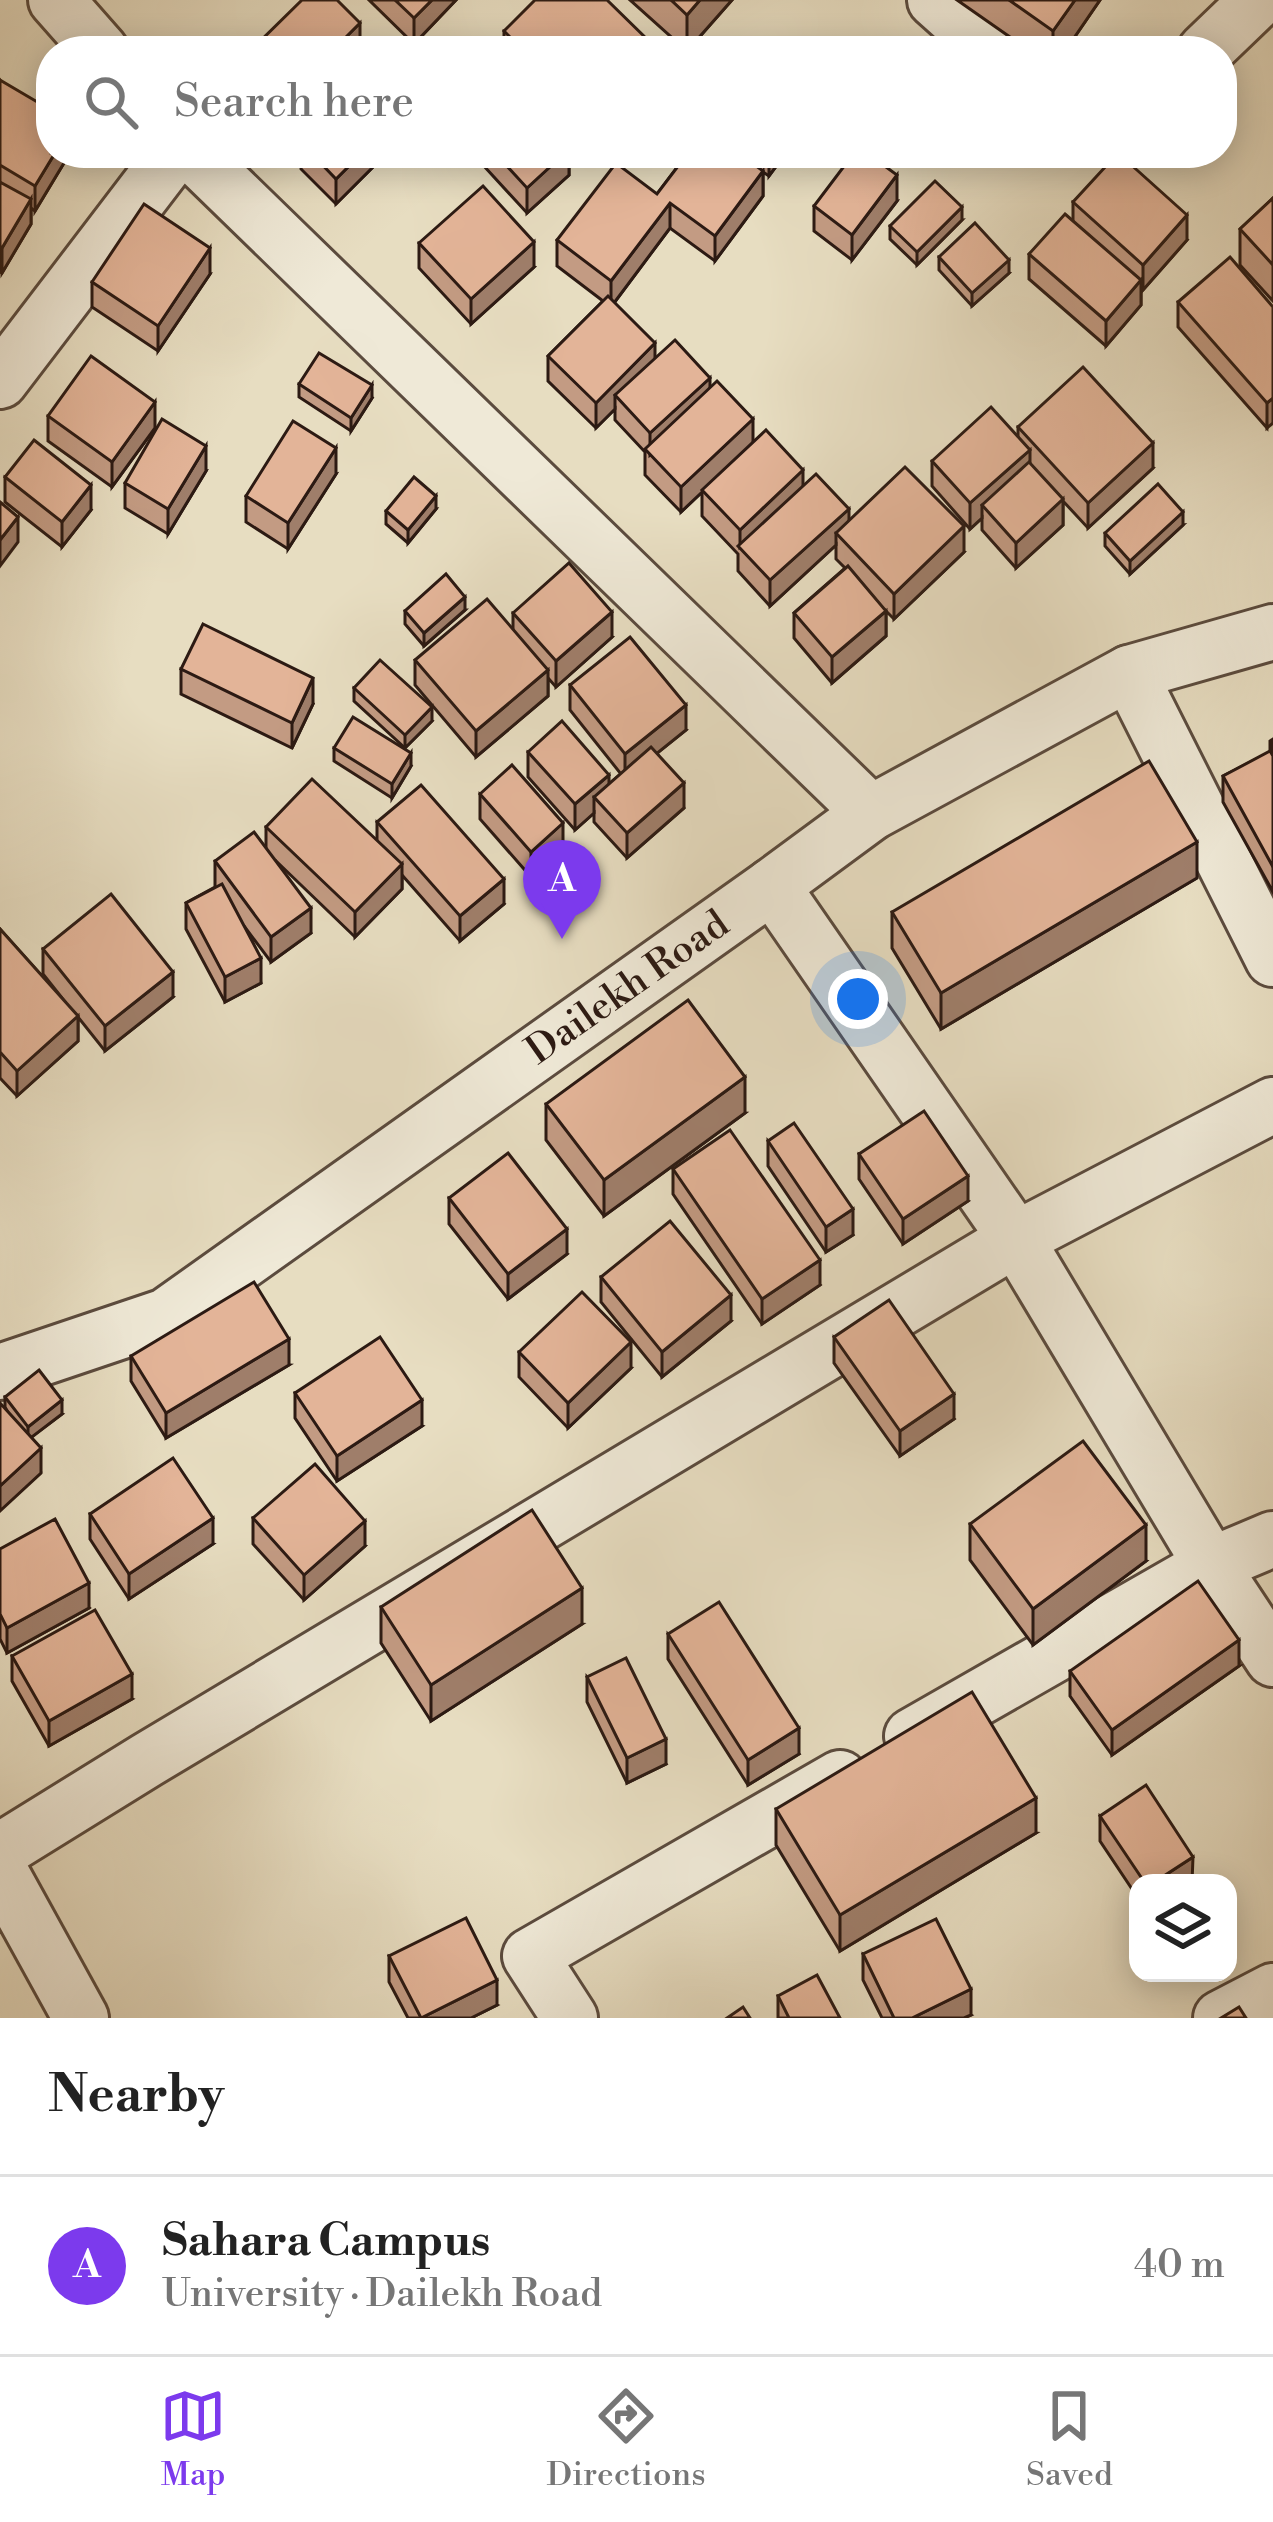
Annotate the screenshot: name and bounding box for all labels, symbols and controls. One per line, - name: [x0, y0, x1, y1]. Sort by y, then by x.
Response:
- search box: [36, 36, 1237, 168]
- icon: search: [78, 69, 144, 135]
- text: Search here: [174, 74, 414, 131]
- pin: A: [523, 840, 601, 939]
- street label: Dailekh Road: [517, 900, 739, 1076]
- your location: [828, 969, 888, 1029]
- map controls: [1129, 1874, 1237, 1982]
- button: layers: [1129, 1874, 1237, 1982]
- text: Nearby: [48, 2064, 224, 2128]
- text: Sahara Campus: [162, 2213, 490, 2270]
- text: A: [73, 2241, 101, 2290]
- text: 40 m: [1134, 2241, 1225, 2290]
- text: University · Dailekh Road: [162, 2270, 602, 2319]
- tab: Map: [160, 2383, 226, 2496]
- tab: Directions: [547, 2383, 706, 2496]
- tab: Saved: [1026, 2383, 1113, 2496]

